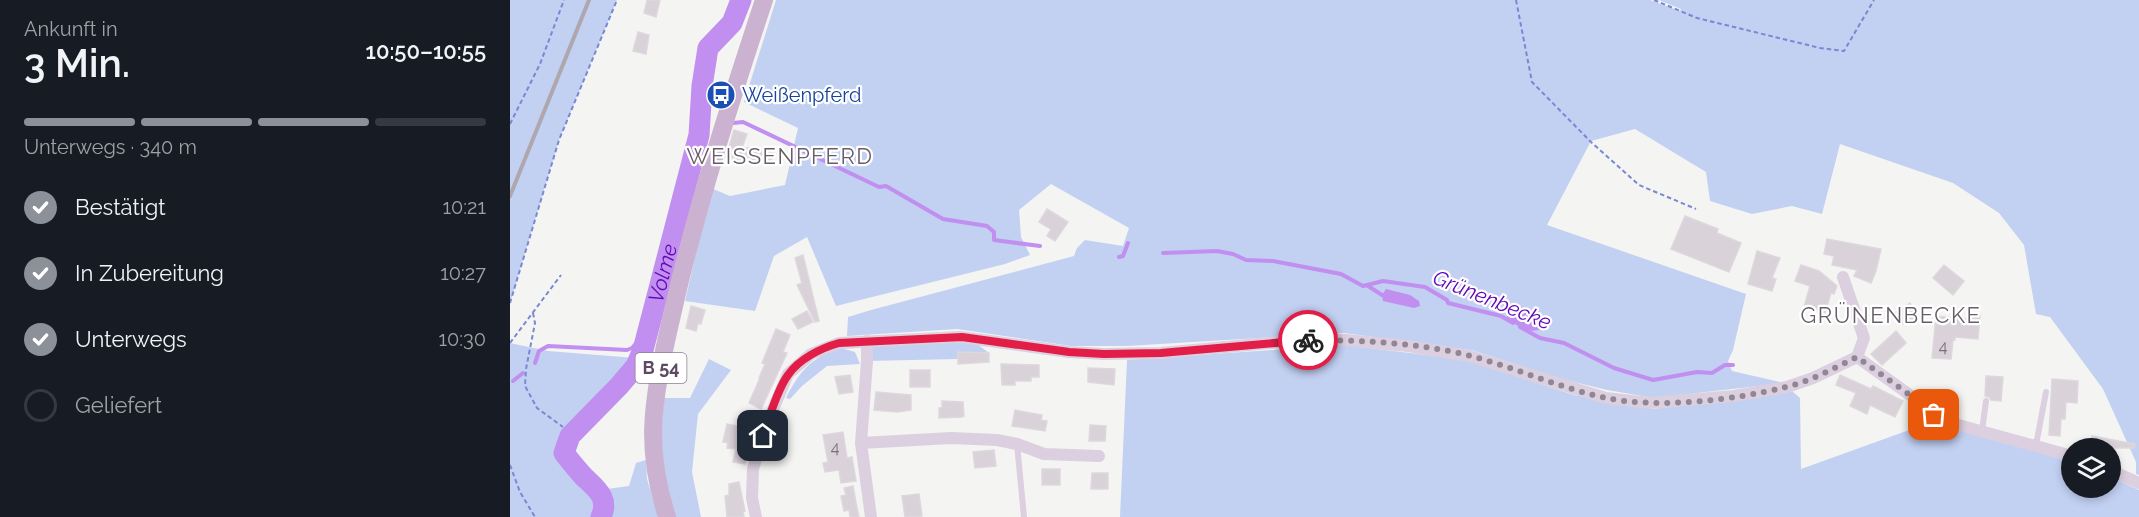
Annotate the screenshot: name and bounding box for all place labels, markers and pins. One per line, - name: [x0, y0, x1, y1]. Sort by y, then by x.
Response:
- bus stop icon: Weißenpferd: [705, 79, 737, 111]
- place label: Weißenpferd: [742, 83, 861, 107]
- pin: [1908, 389, 1959, 440]
- pin: [737, 410, 788, 461]

